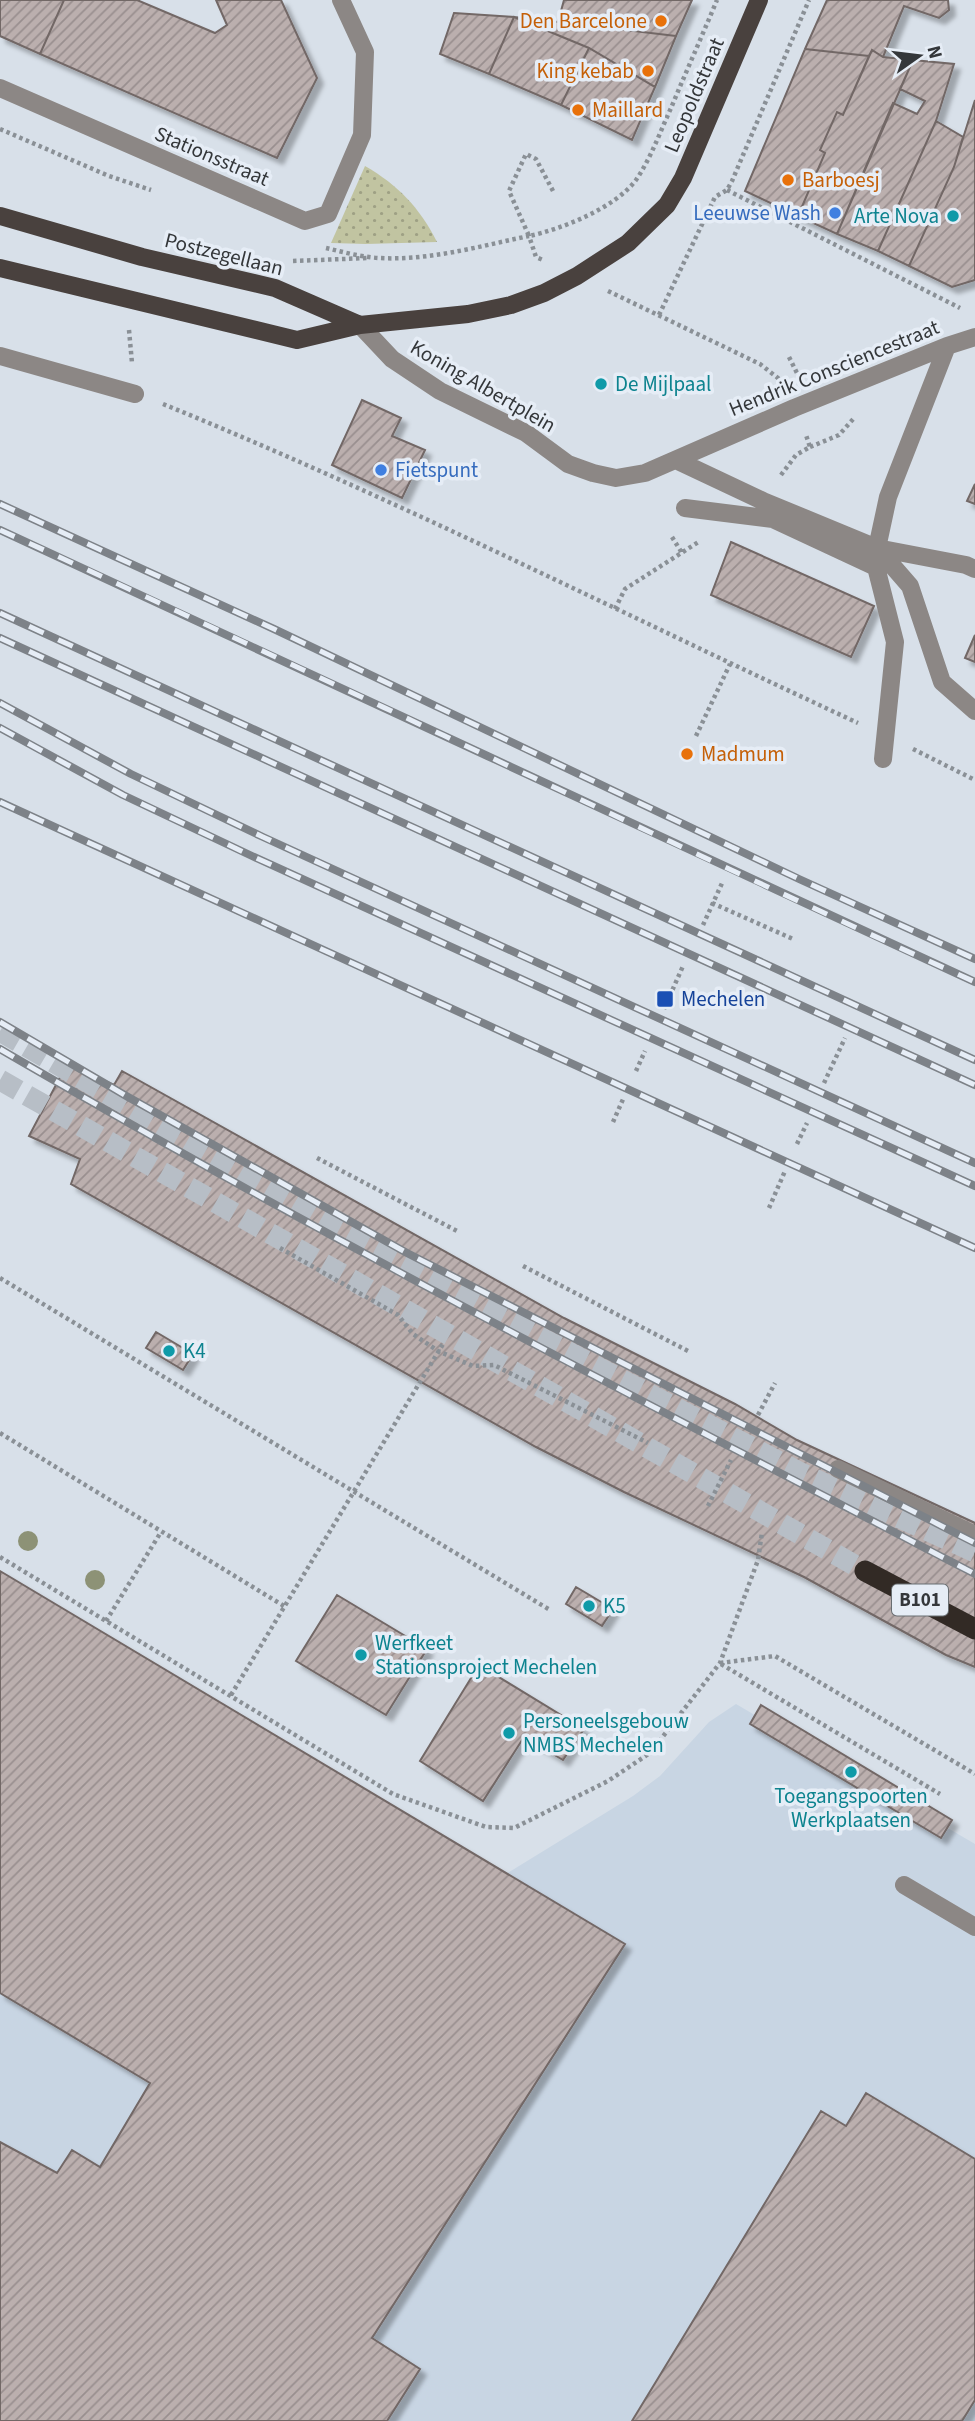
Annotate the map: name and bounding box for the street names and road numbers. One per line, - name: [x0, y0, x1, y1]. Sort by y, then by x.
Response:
- street label: Leopoldstraat: [656, 33, 732, 157]
- street label: Stationsstraat: [150, 118, 274, 194]
- street label: Postzegellaan: [162, 225, 286, 283]
- street label: Hendrik Consciencestraat: [724, 312, 944, 424]
- street label: Koning Albertplein: [405, 332, 561, 440]
- road number: B101: [892, 1584, 948, 1616]

